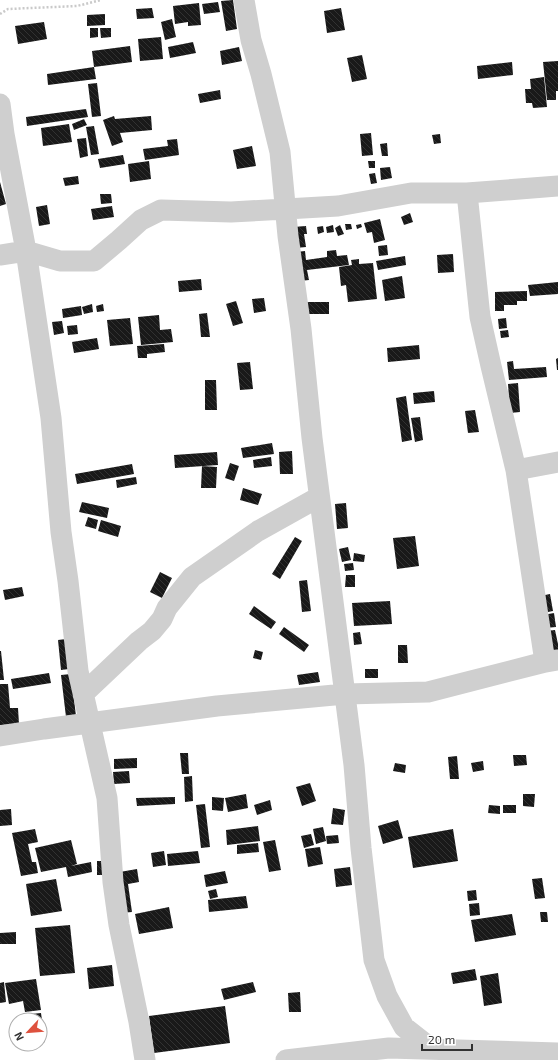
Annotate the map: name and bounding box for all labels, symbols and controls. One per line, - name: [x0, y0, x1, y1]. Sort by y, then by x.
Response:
- north arrow: [8, 1012, 48, 1052]
- scale bar: [422, 1026, 472, 1052]
- text: N: [11, 1030, 26, 1043]
- text: 20 m: [428, 1032, 455, 1046]

